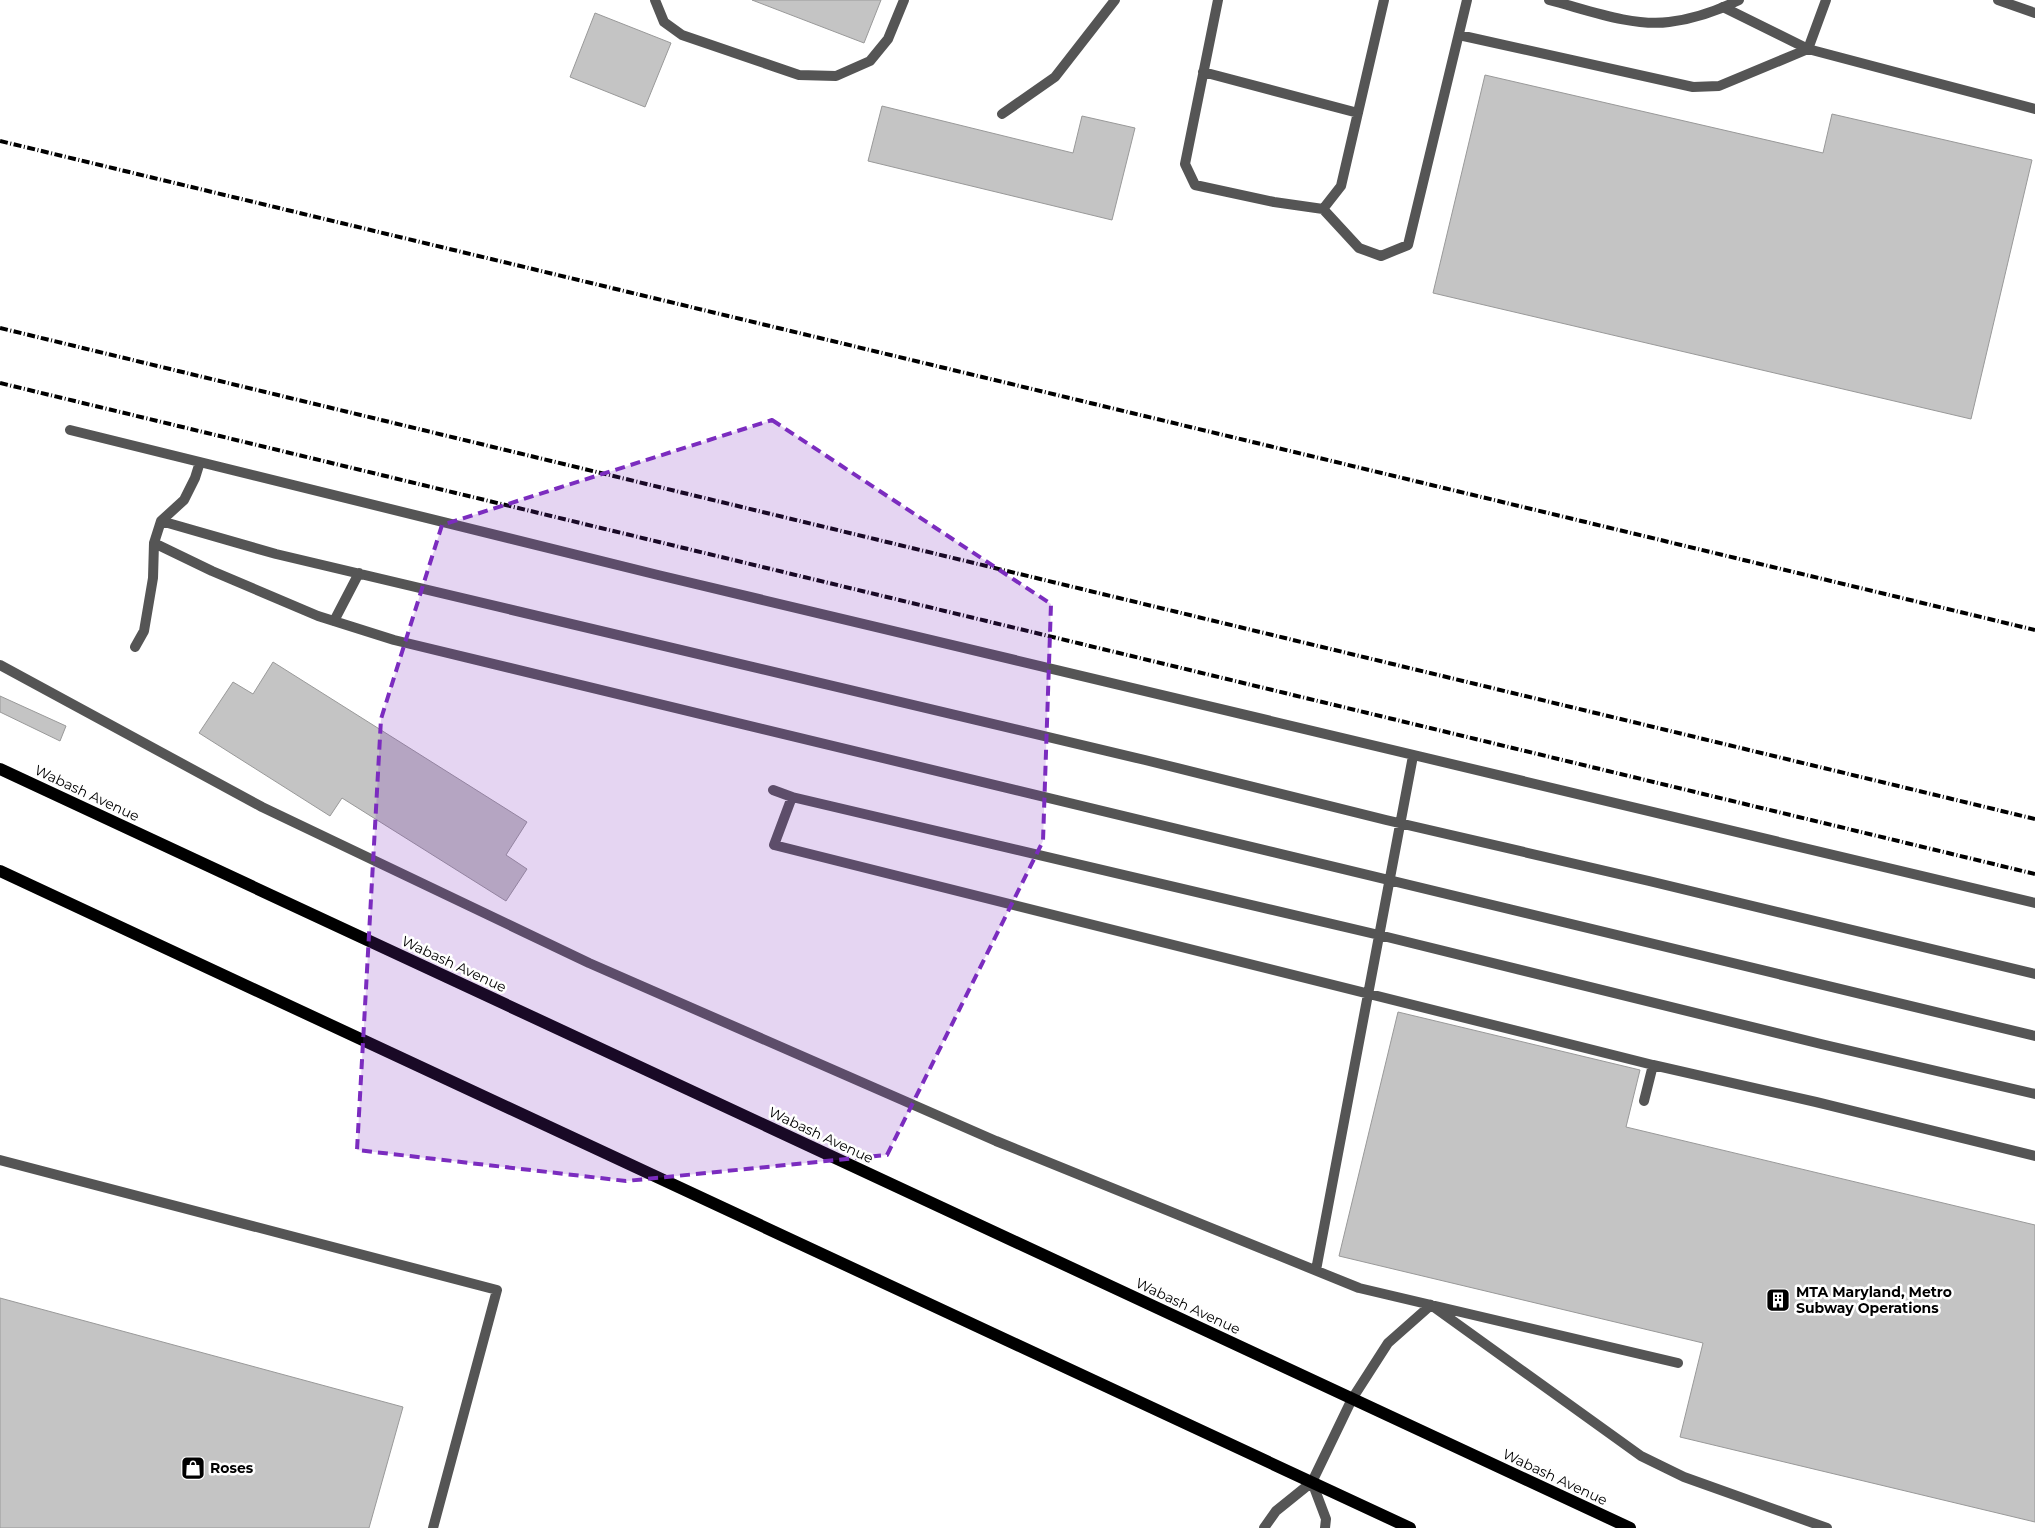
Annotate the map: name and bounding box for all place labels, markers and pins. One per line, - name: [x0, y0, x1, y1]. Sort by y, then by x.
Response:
- place label: MTA Maryland, Metro Subway Operations: [1796, 1283, 1952, 1317]
- building icon: MTA Maryland, Metro Subway Operations: [1765, 1287, 1791, 1313]
- shop icon: Roses: [180, 1455, 206, 1481]
- place label: Roses: [210, 1459, 254, 1477]

